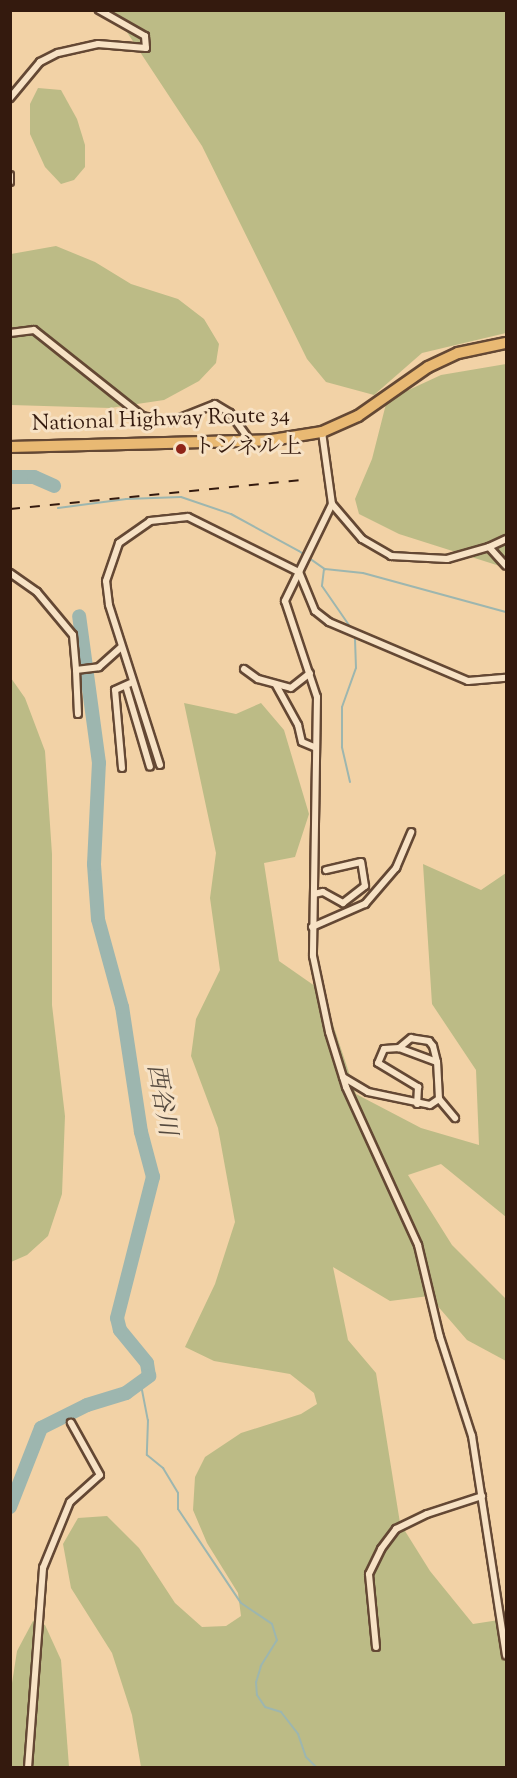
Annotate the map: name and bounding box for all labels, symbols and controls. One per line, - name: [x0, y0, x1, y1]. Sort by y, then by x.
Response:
- street label: National Highway Route 34: [32, 403, 290, 439]
- place label: トンネル上: [193, 436, 303, 462]
- marker: トンネル上: [174, 442, 188, 456]
- water label: 西谷川: [140, 1062, 180, 1138]

